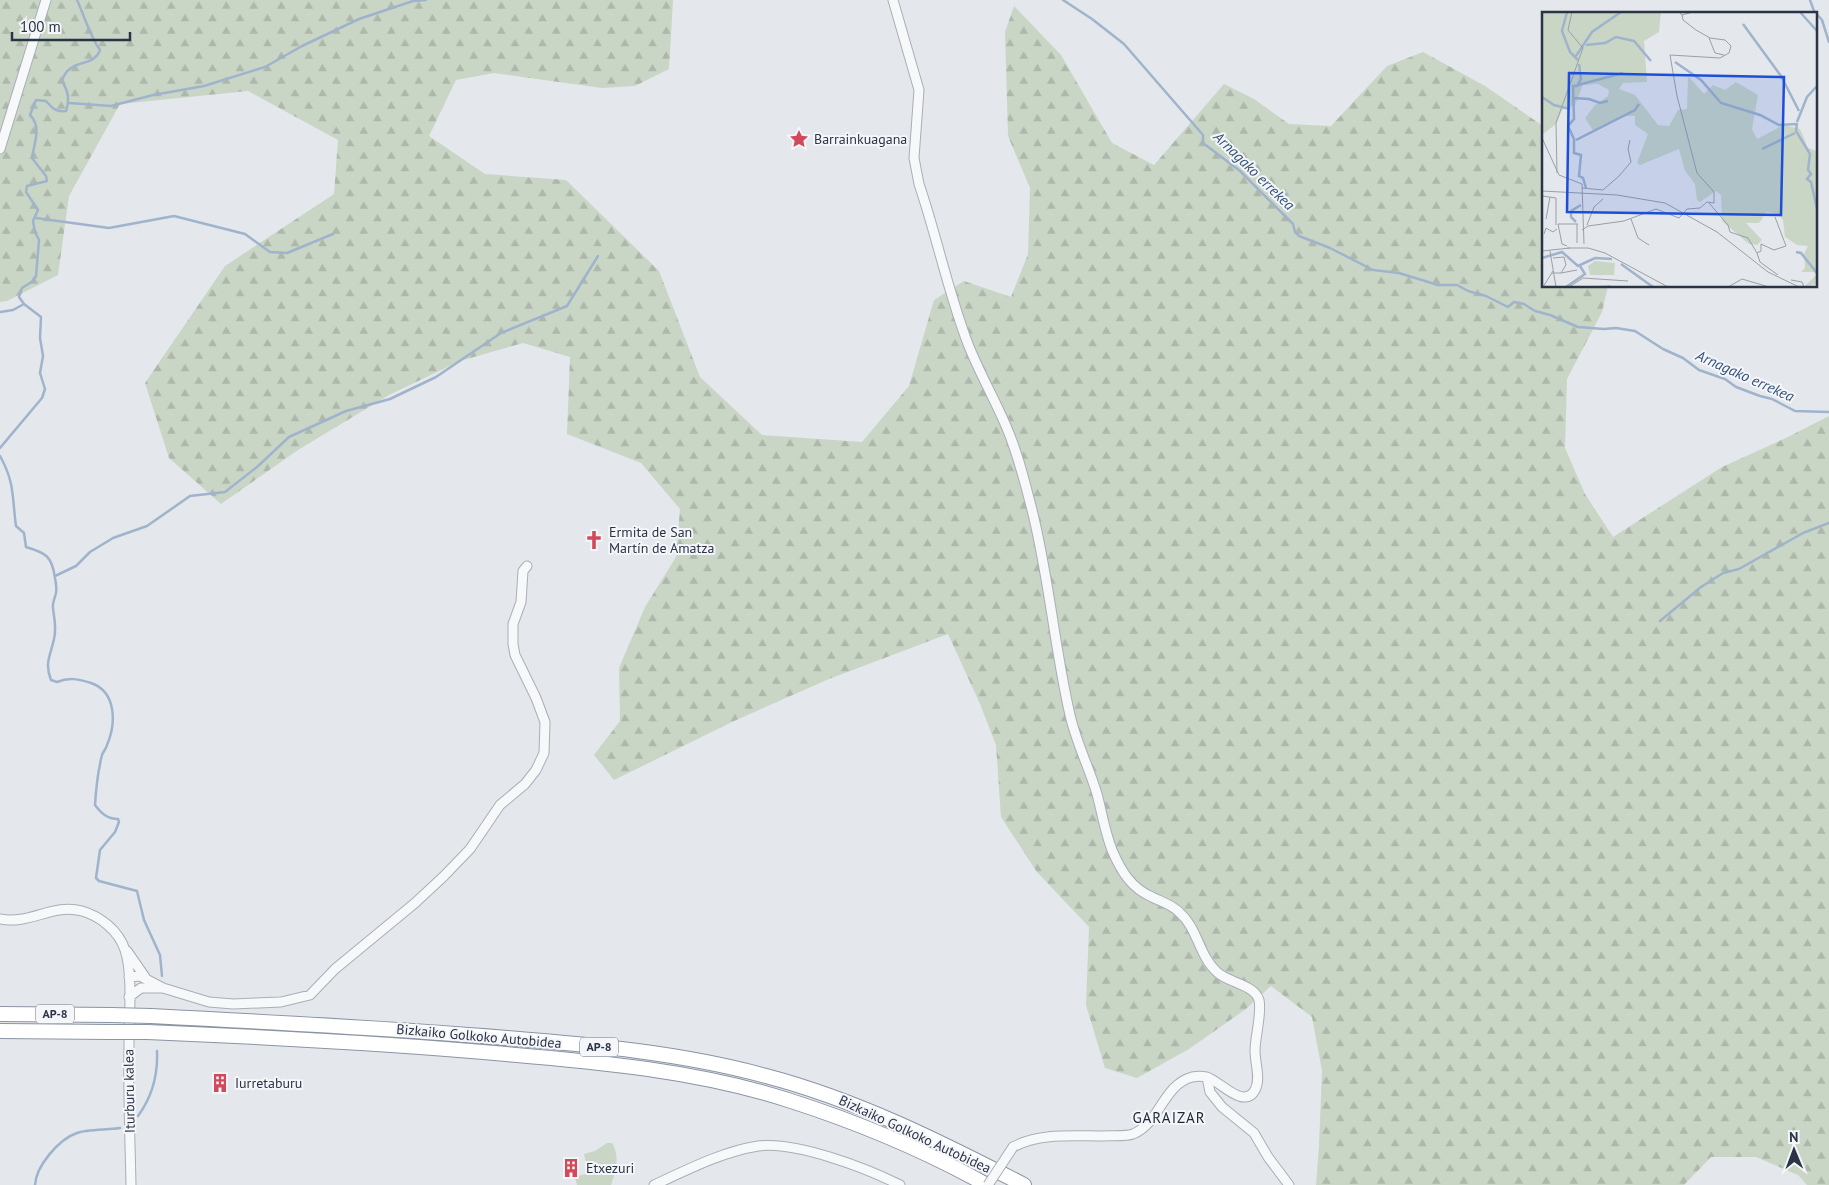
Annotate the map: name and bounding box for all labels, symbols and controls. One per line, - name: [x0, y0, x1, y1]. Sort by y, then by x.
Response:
- scale bar: [12, 10, 130, 42]
- inset map: [1542, 12, 1816, 288]
- text: 100 m: [20, 17, 61, 36]
- water label: Arnagako errekea: [1209, 127, 1299, 215]
- place icon: Barrainkuagana: [788, 128, 810, 150]
- place label: Barrainkuagana: [814, 130, 907, 148]
- water label: Arnagako errekea: [1692, 345, 1798, 406]
- place label: Ermita de San Martín de Amatza: [609, 523, 715, 557]
- church icon: Ermita de San Martín de Amatza: [583, 529, 605, 551]
- road number: AP-8: [36, 1004, 74, 1024]
- street label: Bizkaiko Golkoko Autobidea: [396, 1020, 562, 1052]
- road number: AP-8: [580, 1038, 618, 1056]
- street label: Iturburu kalea: [119, 1049, 139, 1133]
- building icon: Iurretaburu: [209, 1072, 231, 1094]
- place label: Iurretaburu: [235, 1074, 302, 1092]
- street label: Bizkaiko Golkoko Autobidea: [836, 1091, 994, 1177]
- district label: GARAIZAR: [1132, 1108, 1206, 1127]
- north arrow: [1769, 1125, 1819, 1175]
- text: N: [1789, 1128, 1799, 1146]
- building icon: Etxezuri: [560, 1157, 582, 1179]
- place label: Etxezuri: [586, 1159, 634, 1177]

